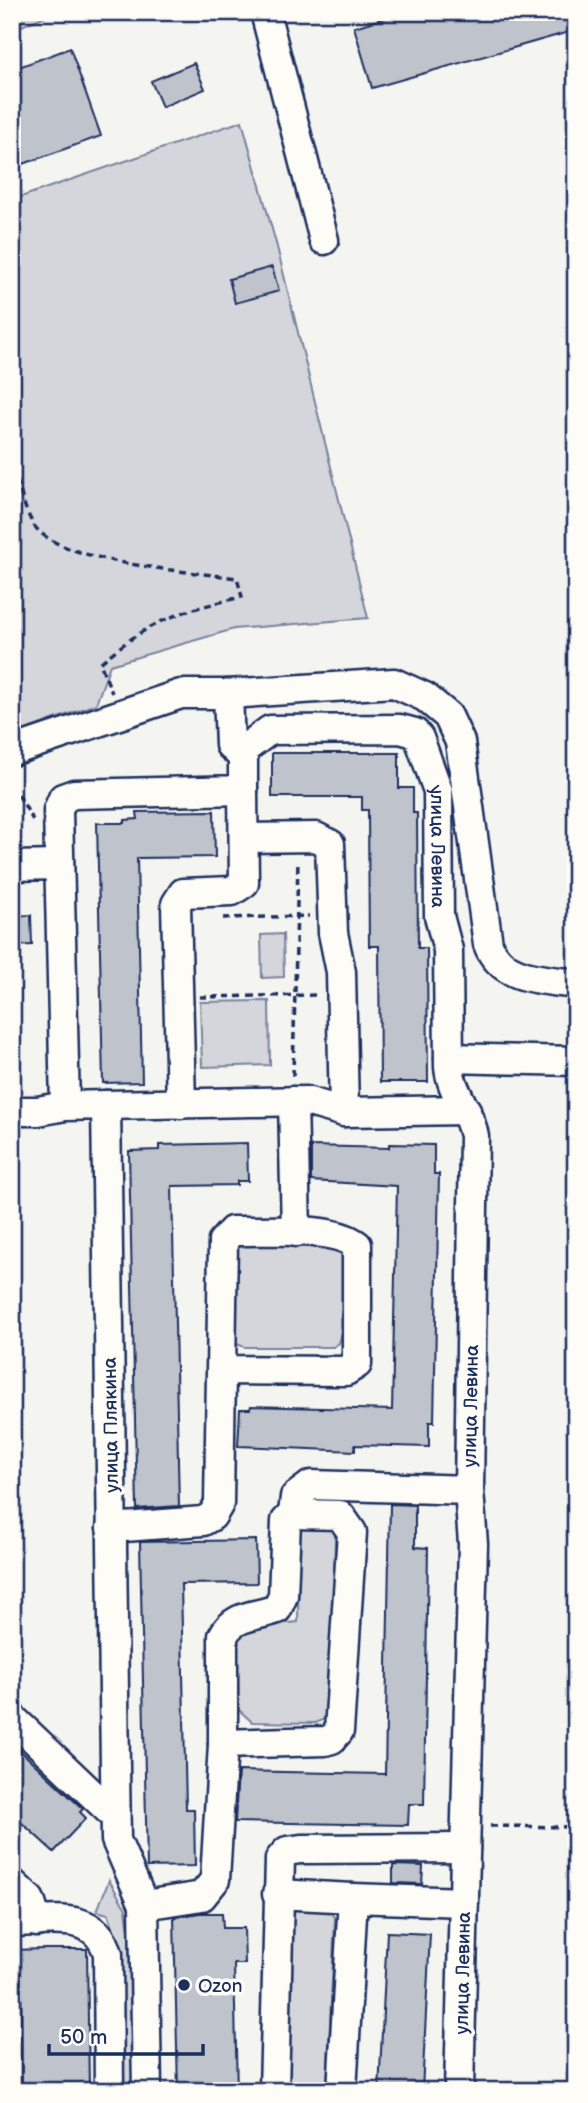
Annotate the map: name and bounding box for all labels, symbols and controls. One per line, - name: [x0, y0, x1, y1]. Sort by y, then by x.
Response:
- street label: улица Левина: [424, 782, 449, 908]
- street label: улица Левина: [459, 1344, 484, 1468]
- street label: улица Плякина: [99, 1357, 124, 1493]
- street label: улица Левина: [451, 1911, 476, 2035]
- place label: Ozon: [198, 1975, 243, 1998]
- marker: Ozon: [176, 1977, 192, 1993]
- scale bar: [49, 2012, 203, 2056]
- text: 50 m: [60, 2025, 107, 2050]

